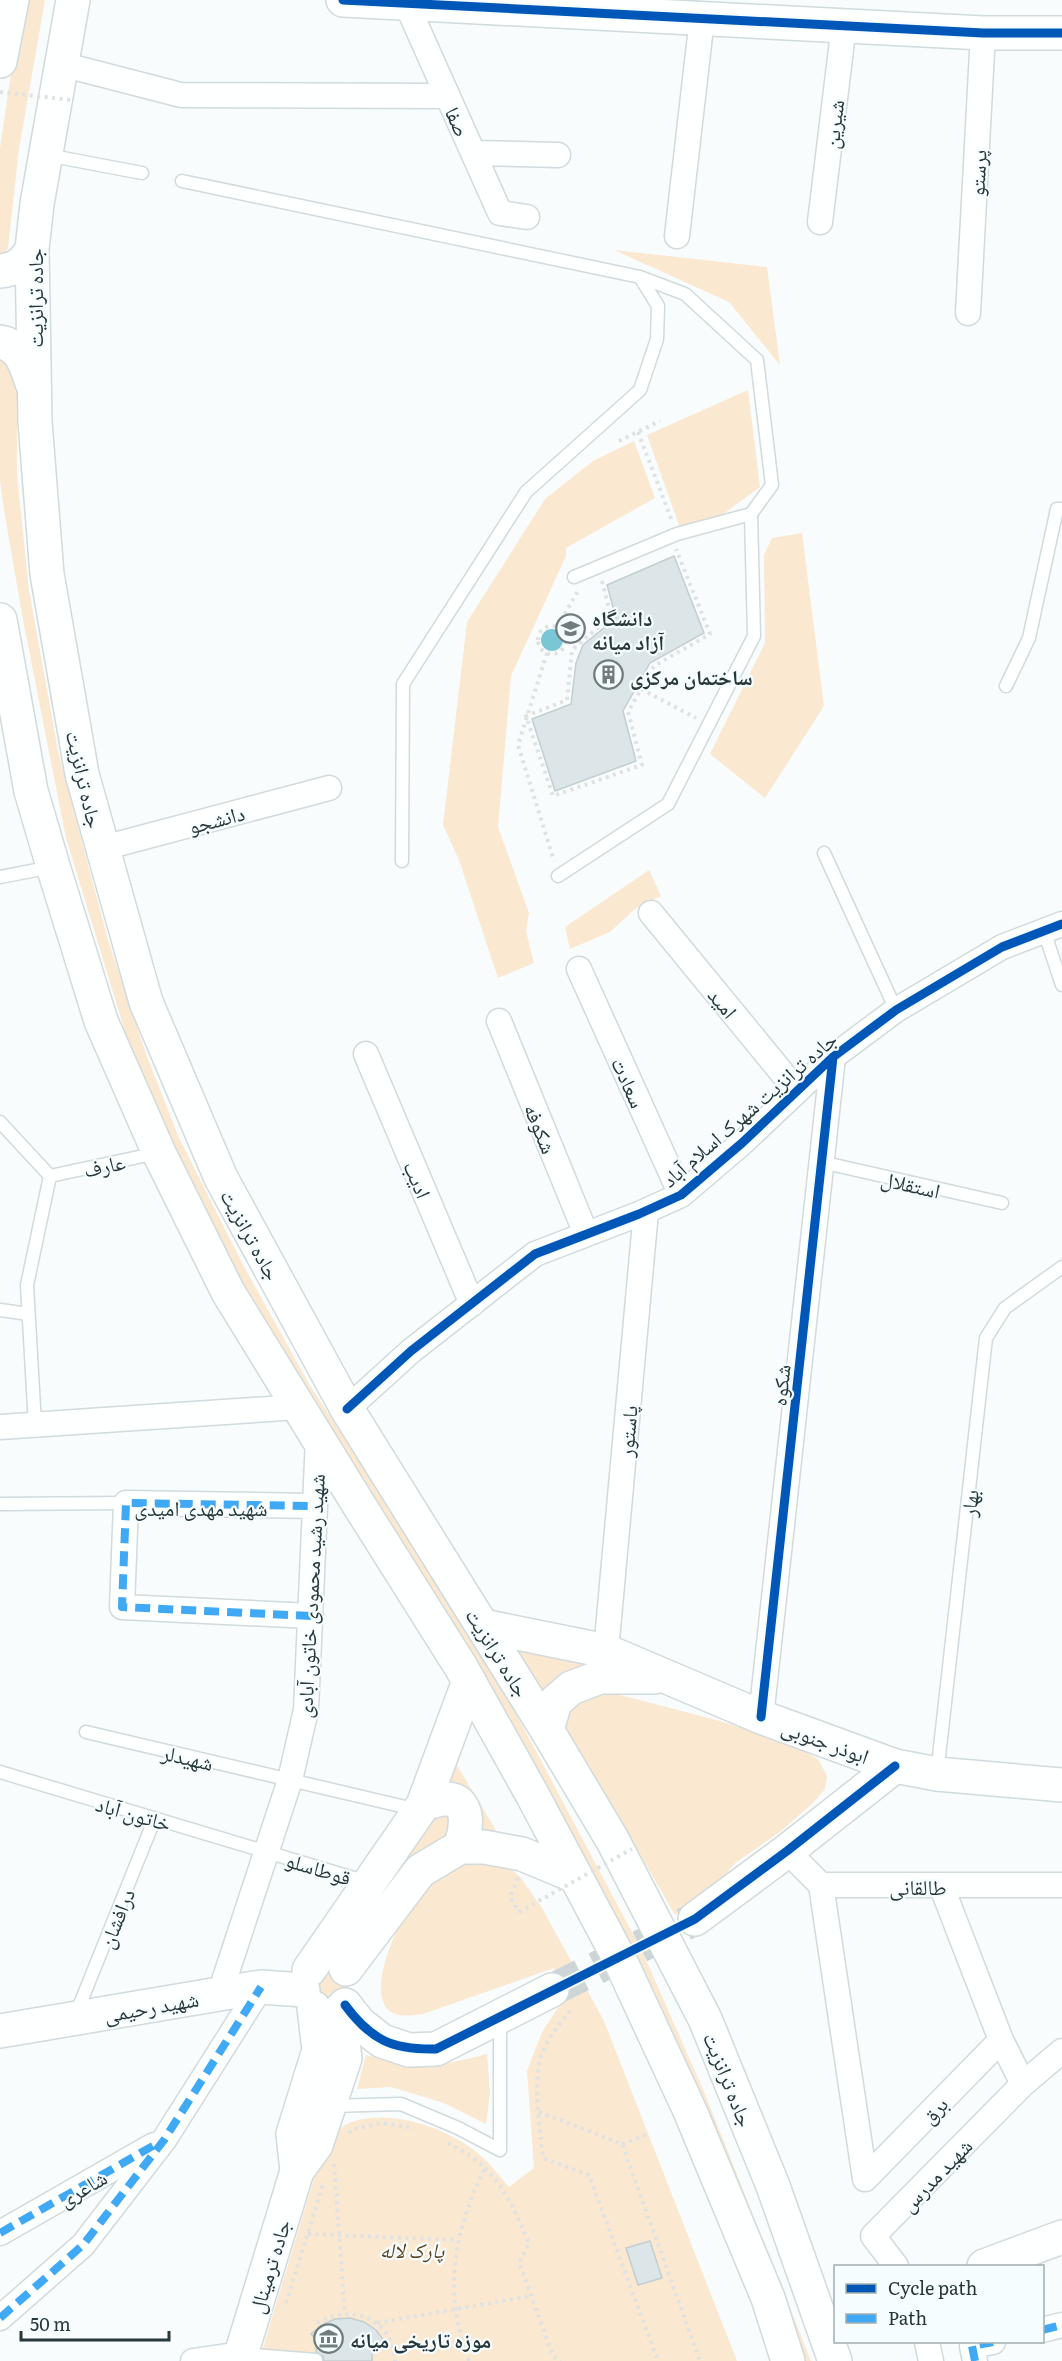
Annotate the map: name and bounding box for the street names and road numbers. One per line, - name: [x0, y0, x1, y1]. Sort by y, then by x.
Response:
- street label: شیرین: [814, 98, 850, 150]
- street label: صفا: [439, 101, 479, 141]
- street label: پرستو: [959, 149, 993, 197]
- street label: جاده ترانزیت: [18, 248, 49, 348]
- street label: جاده ترانزیت: [60, 727, 112, 831]
- street label: دانشجو: [184, 796, 248, 840]
- street label: امید: [702, 980, 746, 1024]
- street label: جاده ترانزیت شهرک اسلام آباد: [653, 1023, 843, 1194]
- street label: سعادت: [605, 1052, 655, 1112]
- street label: شکوفه: [518, 1098, 566, 1158]
- street label: عارف: [80, 1144, 128, 1184]
- street label: ادیب: [397, 1155, 441, 1203]
- street label: استقلال: [878, 1161, 944, 1205]
- street label: جاده ترانزیت: [214, 1183, 290, 1285]
- street label: شکوه: [761, 1363, 797, 1407]
- street label: پاستور: [608, 1404, 644, 1459]
- street label: شهید رشید محمودی خاتون آبادی: [287, 1473, 331, 1719]
- street label: بهار: [951, 1488, 985, 1519]
- street label: شهید مهدی امیدی: [134, 1491, 268, 1522]
- street label: جاده ترانزیت: [460, 1602, 538, 1702]
- street label: ابوذر جنوبی: [778, 1710, 874, 1770]
- street label: شهیدلر: [158, 1735, 217, 1777]
- street label: خاتون آباد: [93, 1786, 175, 1838]
- street label: قوطاسلو: [283, 1842, 355, 1892]
- street label: طالقانی: [889, 1870, 947, 1901]
- street label: درافشان: [89, 1883, 141, 1953]
- street label: شهید رحیمی: [101, 1981, 201, 2029]
- street label: جاده ترانزیت: [697, 2027, 763, 2131]
- street label: برق: [912, 2088, 954, 2130]
- street label: شهید مدرس: [892, 2130, 978, 2218]
- street label: شاعری: [52, 2161, 112, 2213]
- street label: جاده ترمینال: [239, 2215, 297, 2317]

